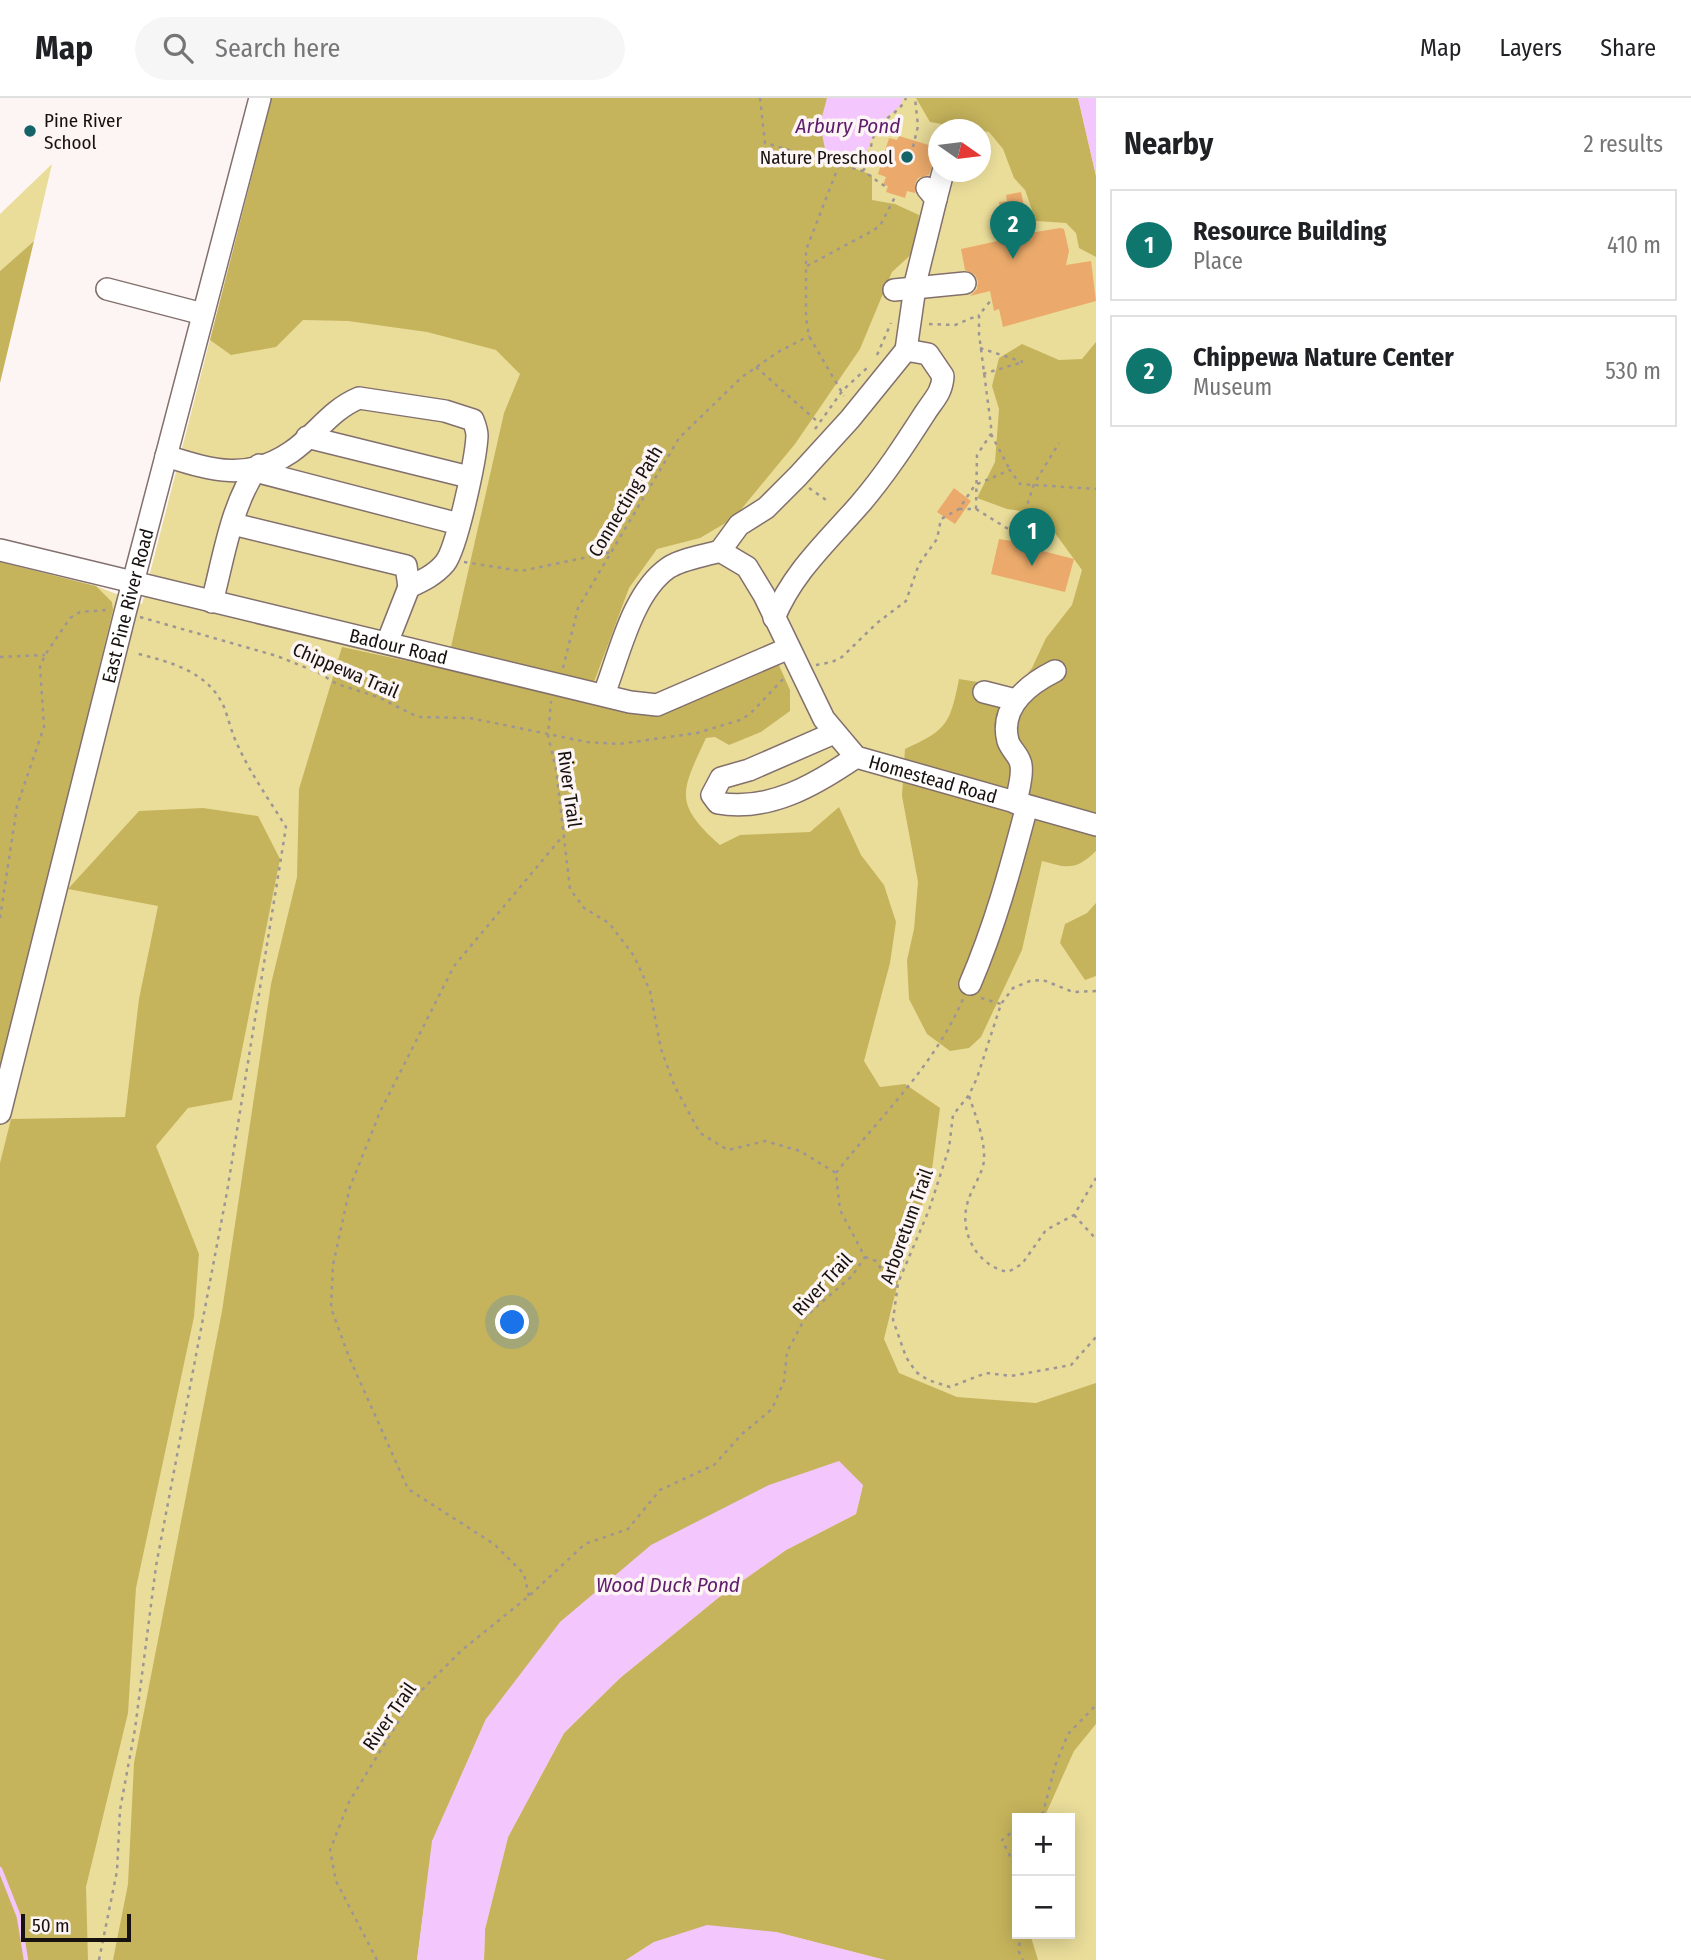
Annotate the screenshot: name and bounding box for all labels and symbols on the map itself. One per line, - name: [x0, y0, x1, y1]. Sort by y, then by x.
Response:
- place label: Pine River School: [44, 109, 122, 154]
- water label: Arbury Pond: [795, 113, 900, 139]
- north arrow: [928, 119, 991, 182]
- marker: Pine River School: [22, 123, 38, 139]
- place label: Nature Preschool: [760, 146, 893, 169]
- marker: Nature Preschool: [899, 149, 915, 165]
- pin: 2: [990, 201, 1036, 259]
- street label: Connecting Path: [583, 441, 668, 561]
- pin: 1: [1009, 508, 1055, 566]
- street label: East Pine River Road: [97, 526, 159, 686]
- street label: Badour Road: [347, 624, 450, 670]
- street label: Chippewa Trail: [289, 638, 402, 703]
- street label: River Trail: [553, 749, 586, 829]
- street label: Homestead Road: [866, 750, 1000, 808]
- street label: Arboretum Trail: [875, 1165, 938, 1287]
- street label: River Trail: [788, 1248, 857, 1320]
- your location: [495, 1305, 529, 1339]
- water label: Wood Duck Pond: [596, 1572, 740, 1598]
- street label: River Trail: [358, 1678, 421, 1755]
- scale bar: [21, 1911, 131, 1943]

